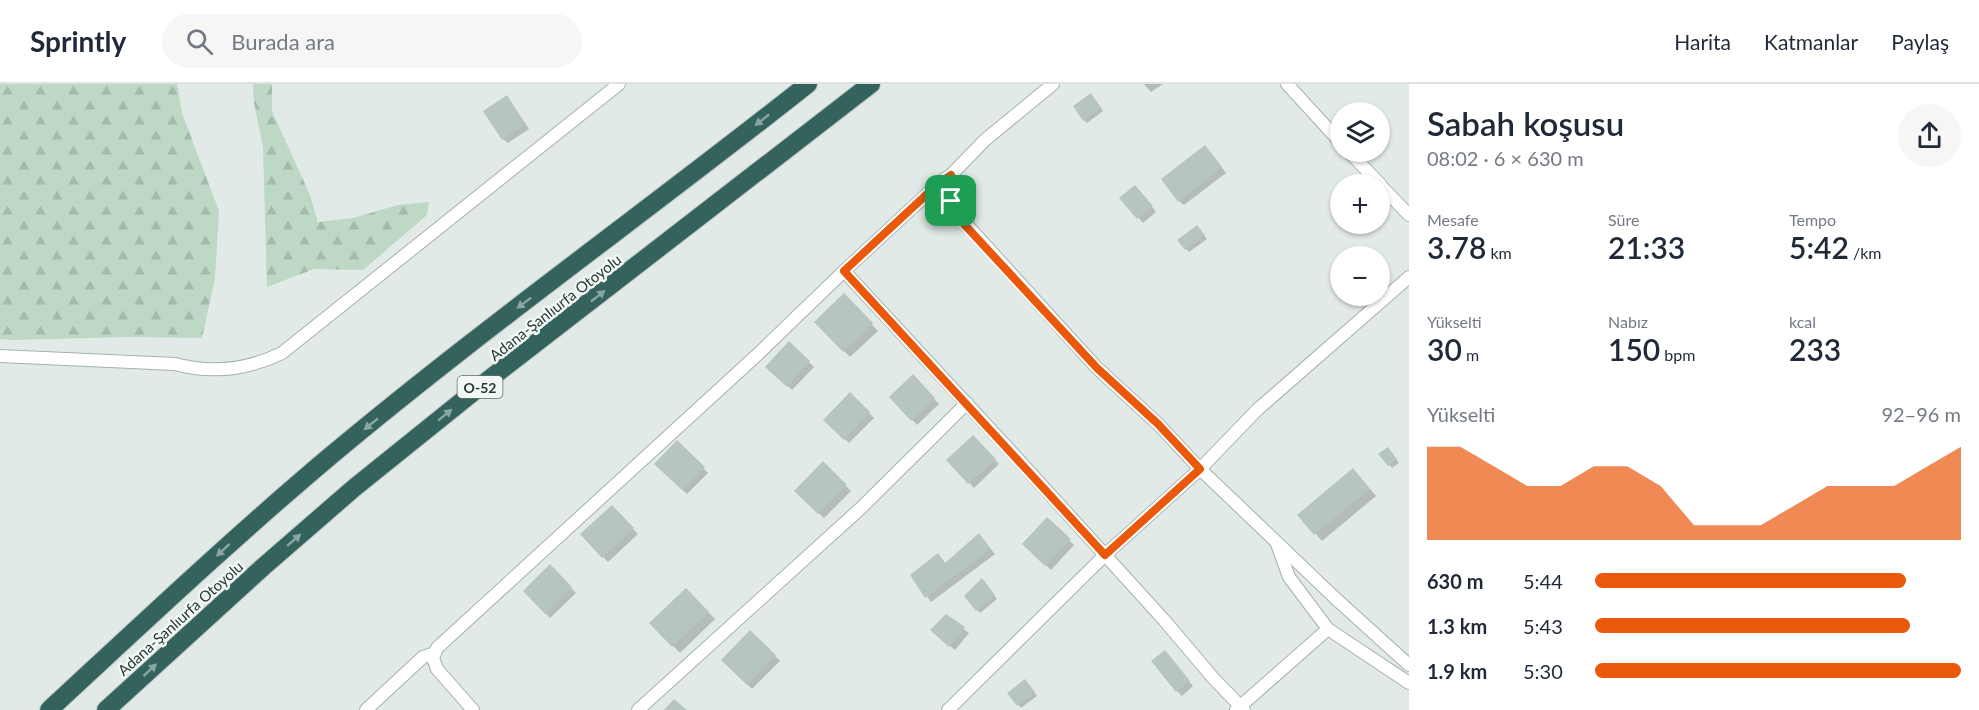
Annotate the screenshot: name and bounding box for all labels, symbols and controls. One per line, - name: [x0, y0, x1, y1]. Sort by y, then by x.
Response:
- search box: [162, 14, 582, 68]
- text: Sprintly: [30, 24, 126, 58]
- icon: search: [183, 25, 216, 58]
- text: Burada ara: [231, 28, 335, 55]
- text: Harita: [1674, 29, 1731, 54]
- text: Katmanlar: [1764, 29, 1858, 54]
- text: Paylaş: [1891, 29, 1949, 54]
- map controls: [1330, 102, 1390, 306]
- button: layers: [1330, 102, 1390, 162]
- text: Sabah koşusu: [1427, 103, 1624, 143]
- button: share: [1898, 104, 1961, 167]
- one-way arrow: [754, 114, 770, 127]
- text: 08:02 · 6 × 630 m: [1427, 146, 1584, 170]
- button: +: [1330, 174, 1390, 234]
- pin: [925, 175, 976, 226]
- icon: arrive: [934, 184, 967, 217]
- text: Mesafe: [1427, 210, 1479, 229]
- text: Süre: [1608, 210, 1639, 229]
- text: Tempo: [1789, 210, 1836, 229]
- text: 3.78: [1427, 229, 1486, 265]
- text: 21:33: [1608, 229, 1685, 265]
- text: 5:42: [1789, 229, 1849, 265]
- text: km: [1486, 243, 1512, 262]
- text: /km: [1849, 243, 1881, 262]
- button: −: [1330, 246, 1390, 306]
- street label: Adana-Şanlıurfa Otoyolu: [486, 250, 624, 364]
- one-way arrow: [591, 290, 606, 302]
- one-way arrow: [516, 296, 532, 309]
- text: Yükselti: [1427, 312, 1482, 331]
- text: Nabız: [1608, 312, 1648, 331]
- text: kcal: [1789, 312, 1816, 331]
- text: 30: [1427, 331, 1462, 367]
- text: 150: [1608, 331, 1660, 367]
- text: 233: [1789, 331, 1841, 367]
- text: m: [1462, 345, 1479, 364]
- text: bpm: [1660, 345, 1695, 364]
- road number: O-52: [458, 376, 502, 398]
- text: Yükselti: [1427, 402, 1495, 426]
- text: 92–96 m: [1881, 402, 1961, 426]
- one-way arrow: [437, 410, 452, 422]
- one-way arrow: [363, 417, 379, 430]
- one-way arrow: [286, 534, 301, 547]
- one-way arrow: [215, 543, 230, 557]
- street label: Adana-Şanlıurfa Otoyolu: [114, 557, 246, 679]
- text: 630 m: [1427, 569, 1483, 593]
- text: 5:44: [1523, 569, 1563, 593]
- text: 1.3 km: [1427, 614, 1487, 638]
- text: 5:43: [1523, 614, 1563, 638]
- text: 1.9 km: [1427, 659, 1487, 683]
- text: 5:30: [1523, 659, 1563, 683]
- one-way arrow: [142, 664, 156, 678]

